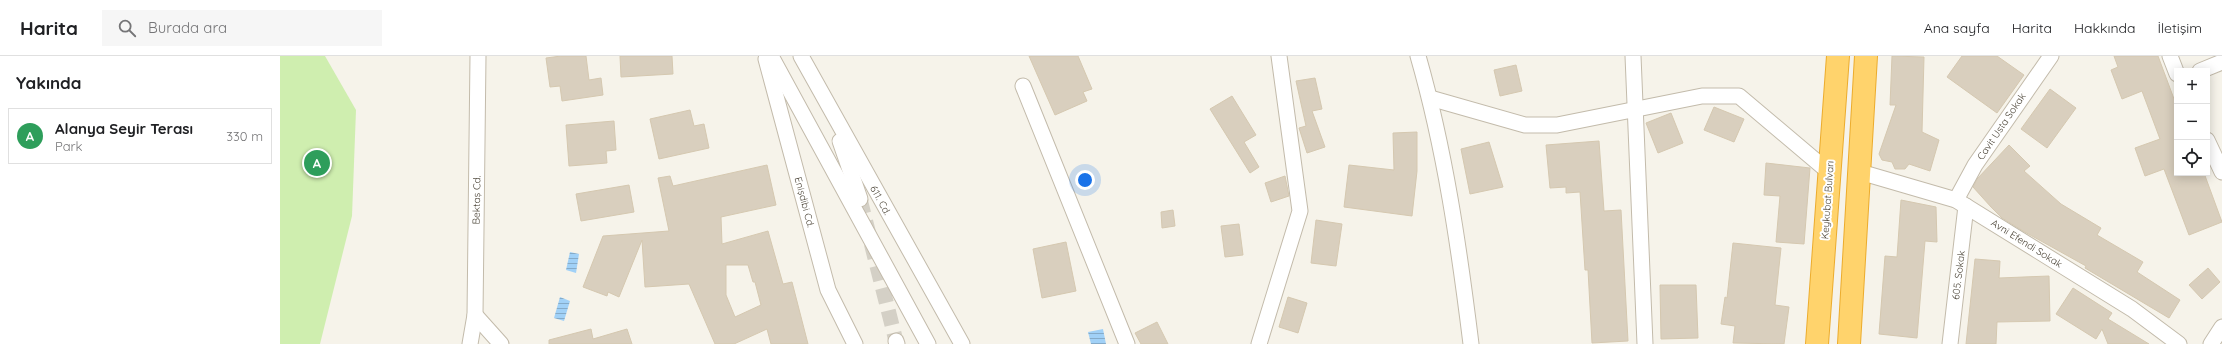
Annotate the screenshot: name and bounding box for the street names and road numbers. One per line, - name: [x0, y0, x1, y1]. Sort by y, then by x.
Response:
- street label: Cavit Usta Sokak: [1974, 90, 2029, 162]
- street label: Keykubat Bulvarı: [1818, 160, 1837, 240]
- street label: Bektaş Cd.: [470, 175, 483, 225]
- street label: Enişdibi Cd.: [792, 175, 818, 229]
- street label: 611. Cd.: [867, 183, 894, 217]
- street label: Avni Efendi Sokak: [1989, 216, 2065, 271]
- street label: 605. Sokak: [1949, 250, 1968, 300]

